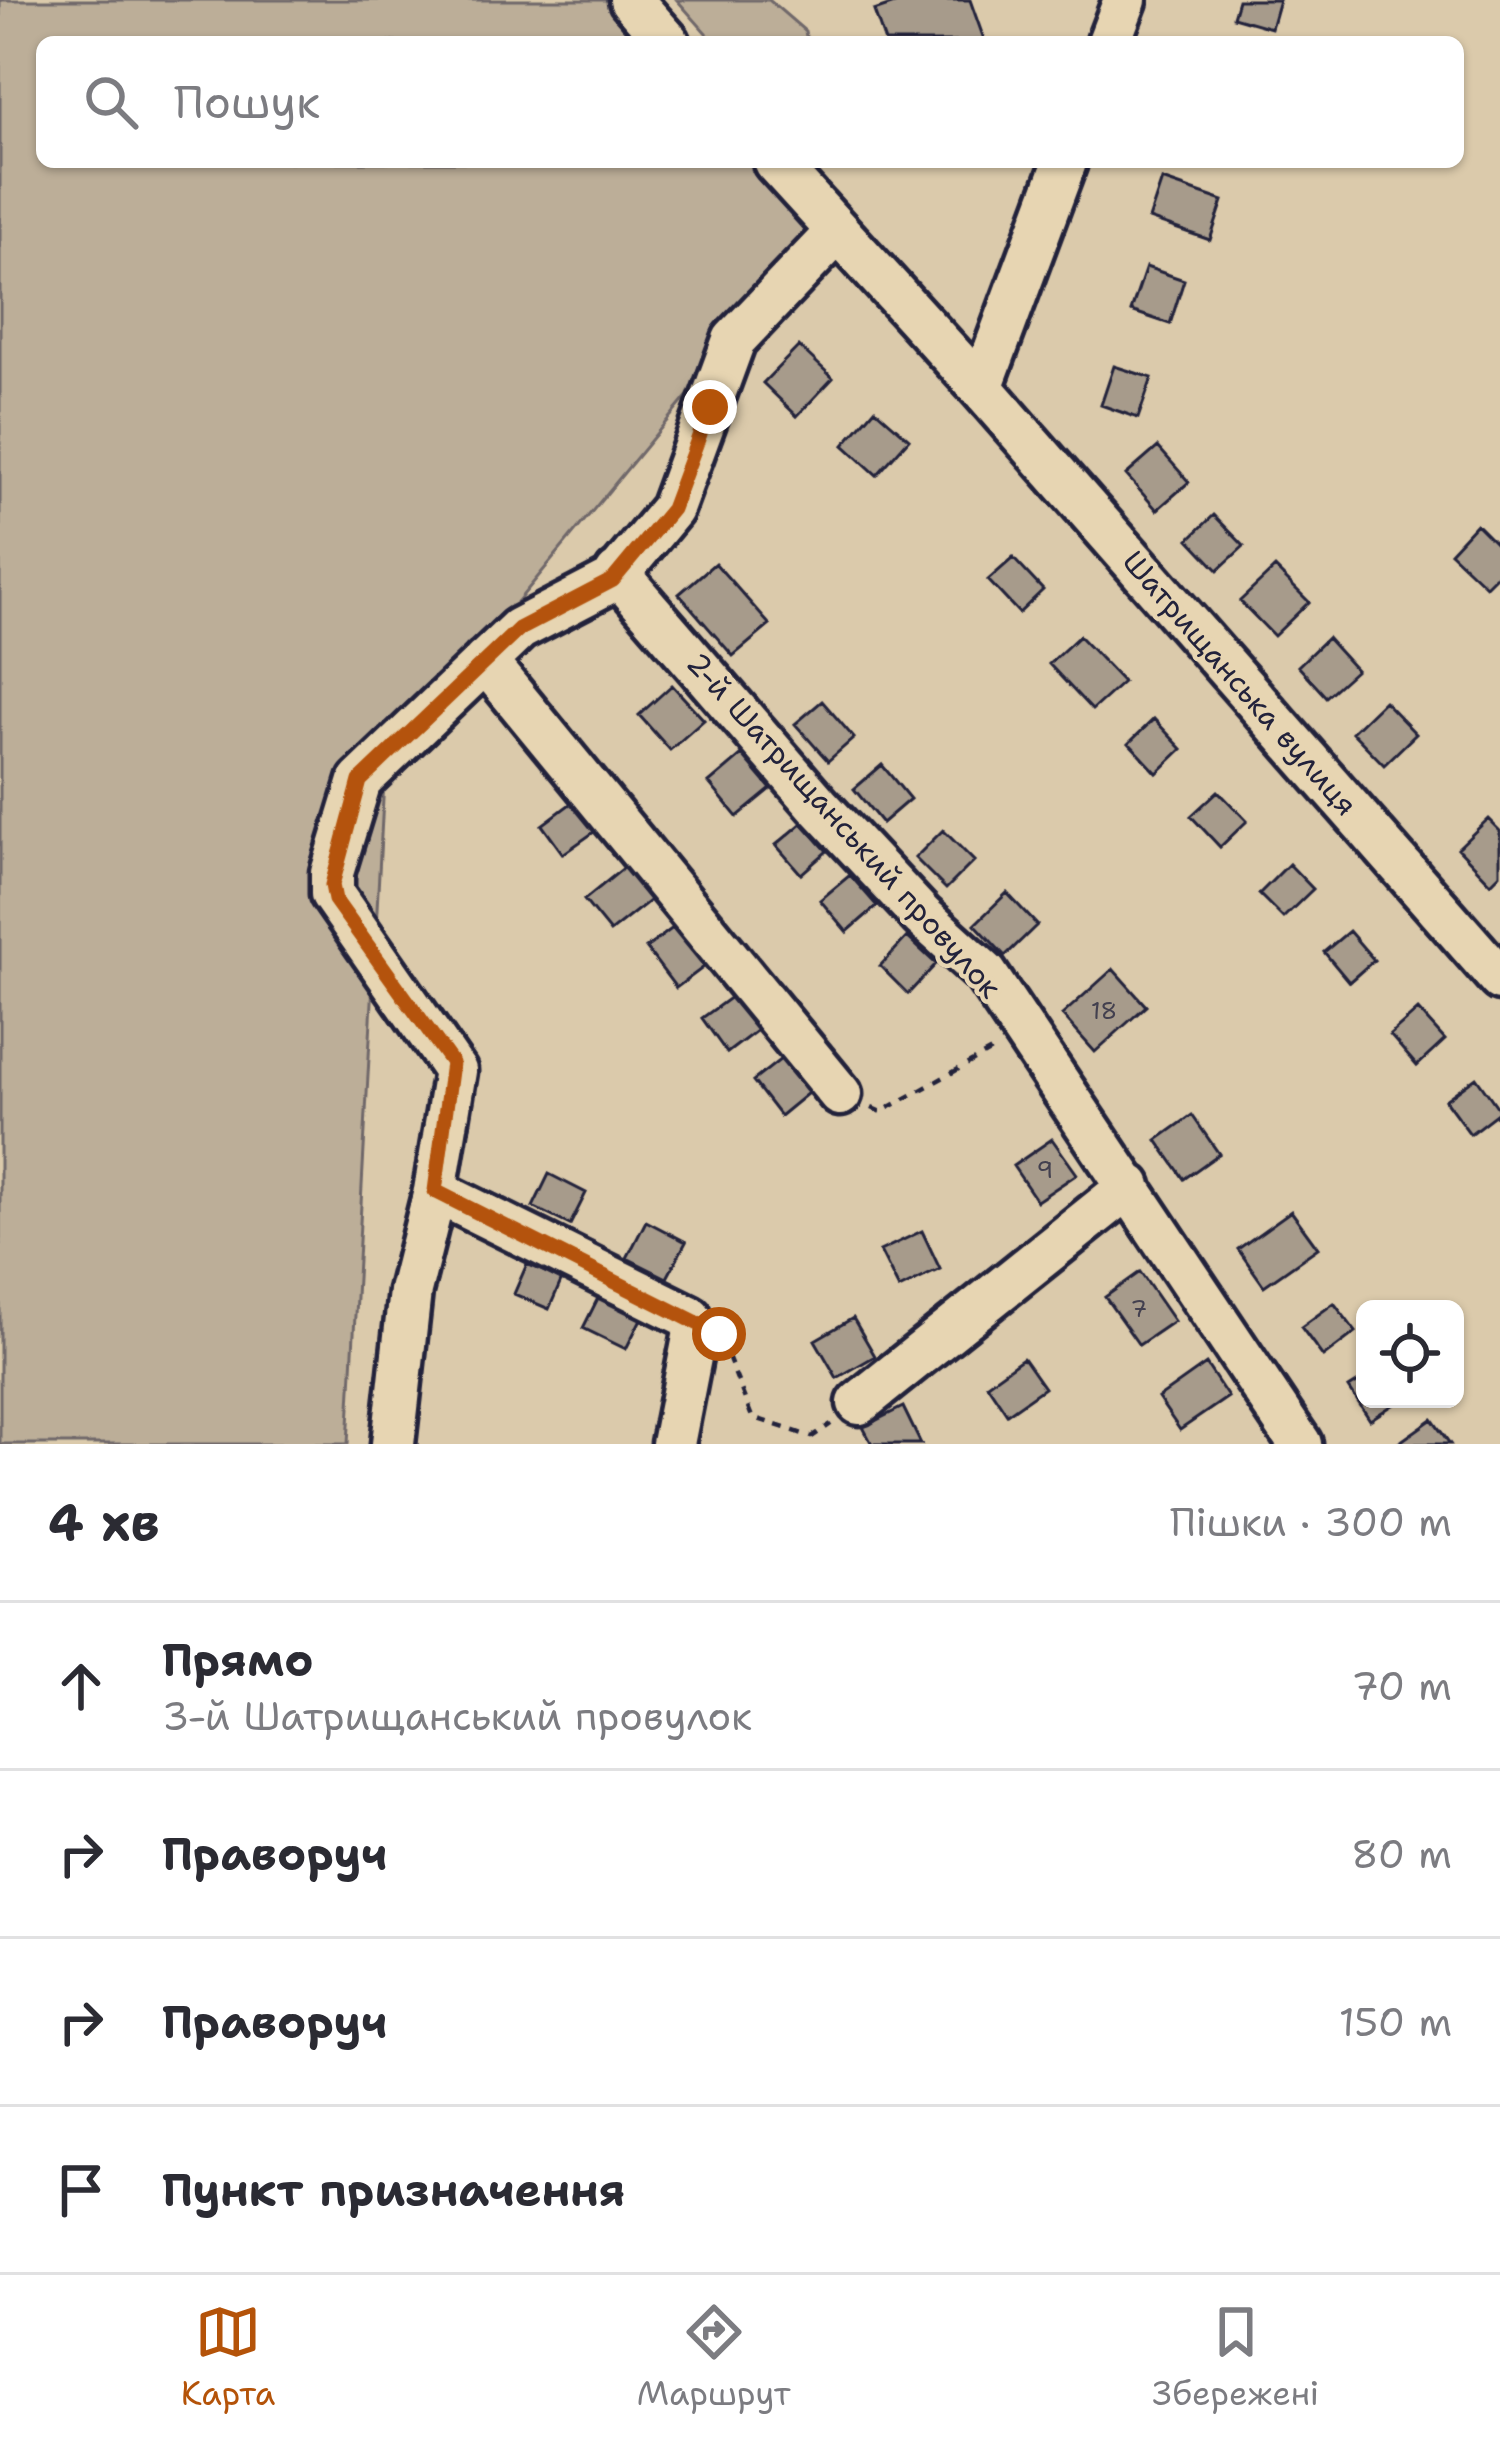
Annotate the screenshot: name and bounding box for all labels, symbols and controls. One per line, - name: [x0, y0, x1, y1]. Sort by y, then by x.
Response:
- search box: [36, 36, 1464, 168]
- icon: search: [78, 69, 144, 135]
- text: Пошук: [174, 72, 320, 132]
- route end: [683, 380, 737, 434]
- street label: Шатрищанська вулиця: [1113, 542, 1367, 824]
- street label: 2-й Шатрищанський провулок: [677, 643, 1011, 1007]
- house number: 18: [1091, 995, 1117, 1027]
- house number: 9: [1037, 1154, 1053, 1186]
- house number: 7: [1131, 1293, 1147, 1325]
- map controls: [1356, 1300, 1464, 1408]
- button: locate: [1356, 1300, 1464, 1408]
- route start: [692, 1307, 746, 1361]
- text: 4 хв: [48, 1488, 159, 1556]
- text: Пішки · 300 m: [1170, 1496, 1452, 1548]
- text: Прямо: [162, 1630, 313, 1690]
- icon: ahead: [48, 1653, 114, 1719]
- text: 70 m: [1351, 1660, 1452, 1712]
- text: 3-й Шатрищанський провулок: [162, 1690, 752, 1742]
- icon: right: [48, 1821, 114, 1887]
- text: Праворуч: [162, 1824, 387, 1884]
- text: 80 m: [1351, 1828, 1452, 1880]
- icon: right: [48, 1989, 114, 2055]
- text: Праворуч: [162, 1992, 387, 2052]
- text: 150 m: [1339, 1996, 1452, 2048]
- icon: arrive: [48, 2157, 114, 2223]
- text: Пункт призначення: [162, 2160, 625, 2220]
- tab: Карта: [181, 2299, 275, 2416]
- tab: Маршрут: [637, 2299, 791, 2416]
- tab: Збережені: [1152, 2299, 1319, 2416]

